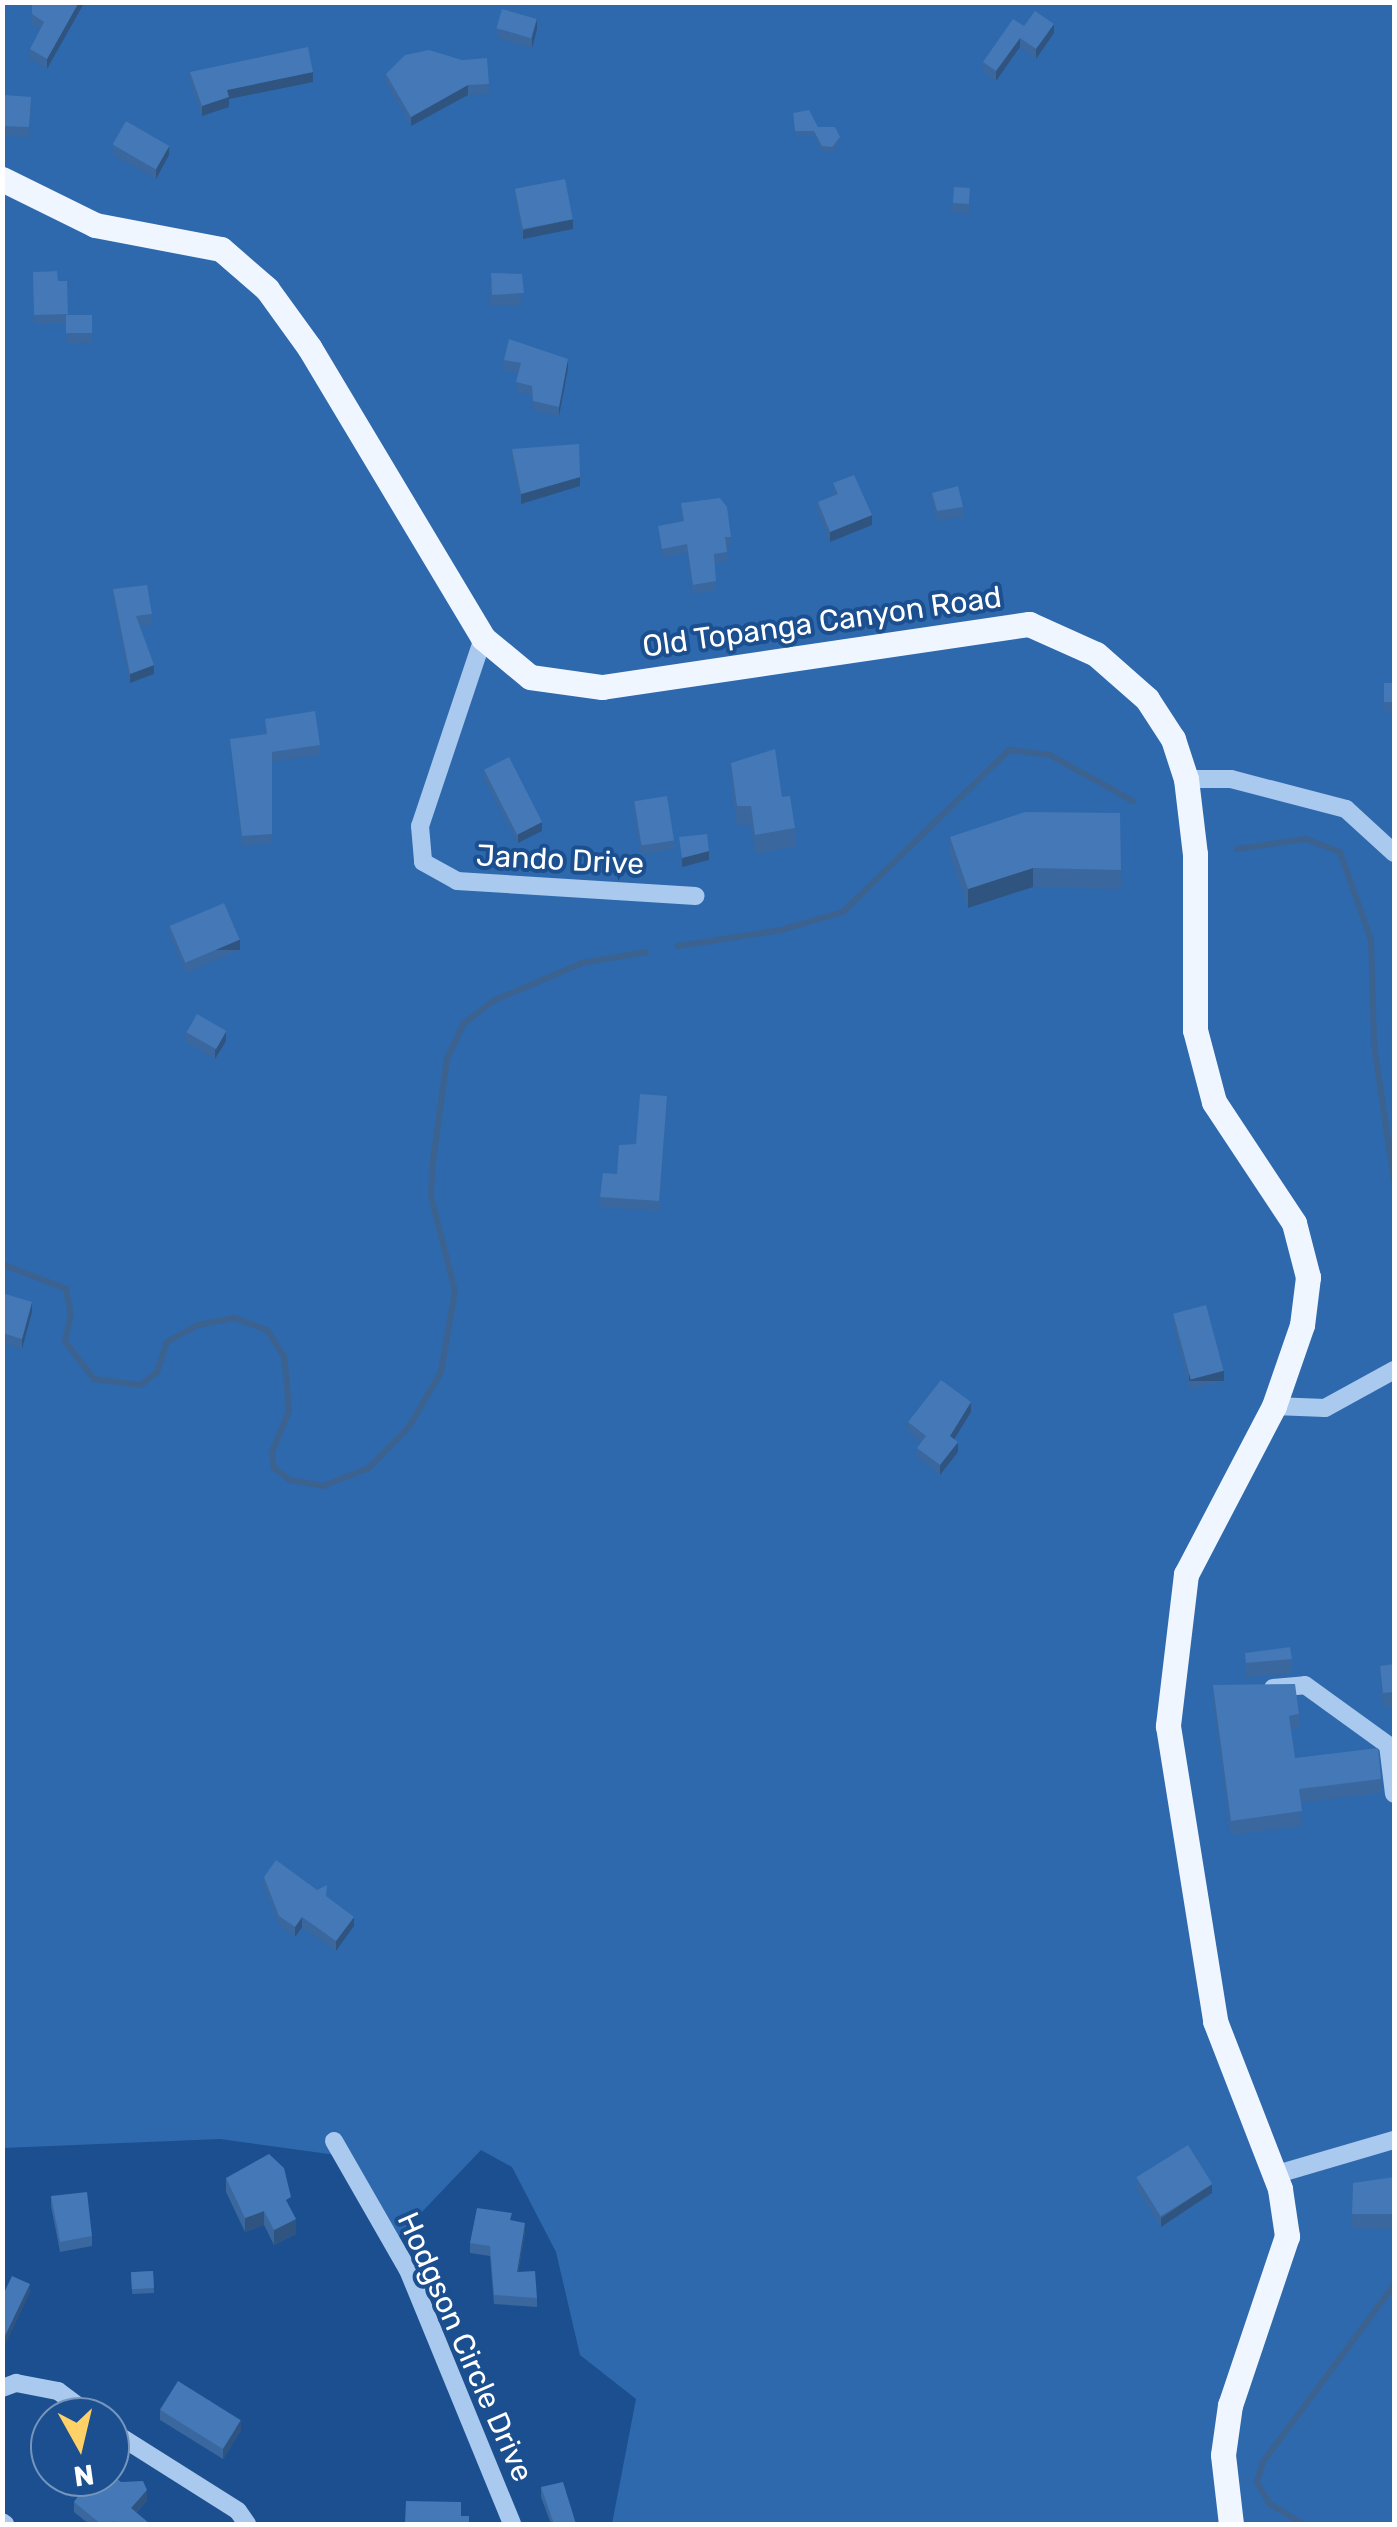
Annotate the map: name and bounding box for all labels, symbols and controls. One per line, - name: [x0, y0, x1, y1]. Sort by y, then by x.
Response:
- street label: Old Topanga Canyon Road: [640, 579, 1004, 665]
- street label: Jando Drive: [475, 838, 645, 882]
- street label: Hodgson Circle Drive: [389, 2207, 541, 2487]
- north arrow: [30, 2397, 130, 2497]
- text: N: [72, 2457, 96, 2493]

